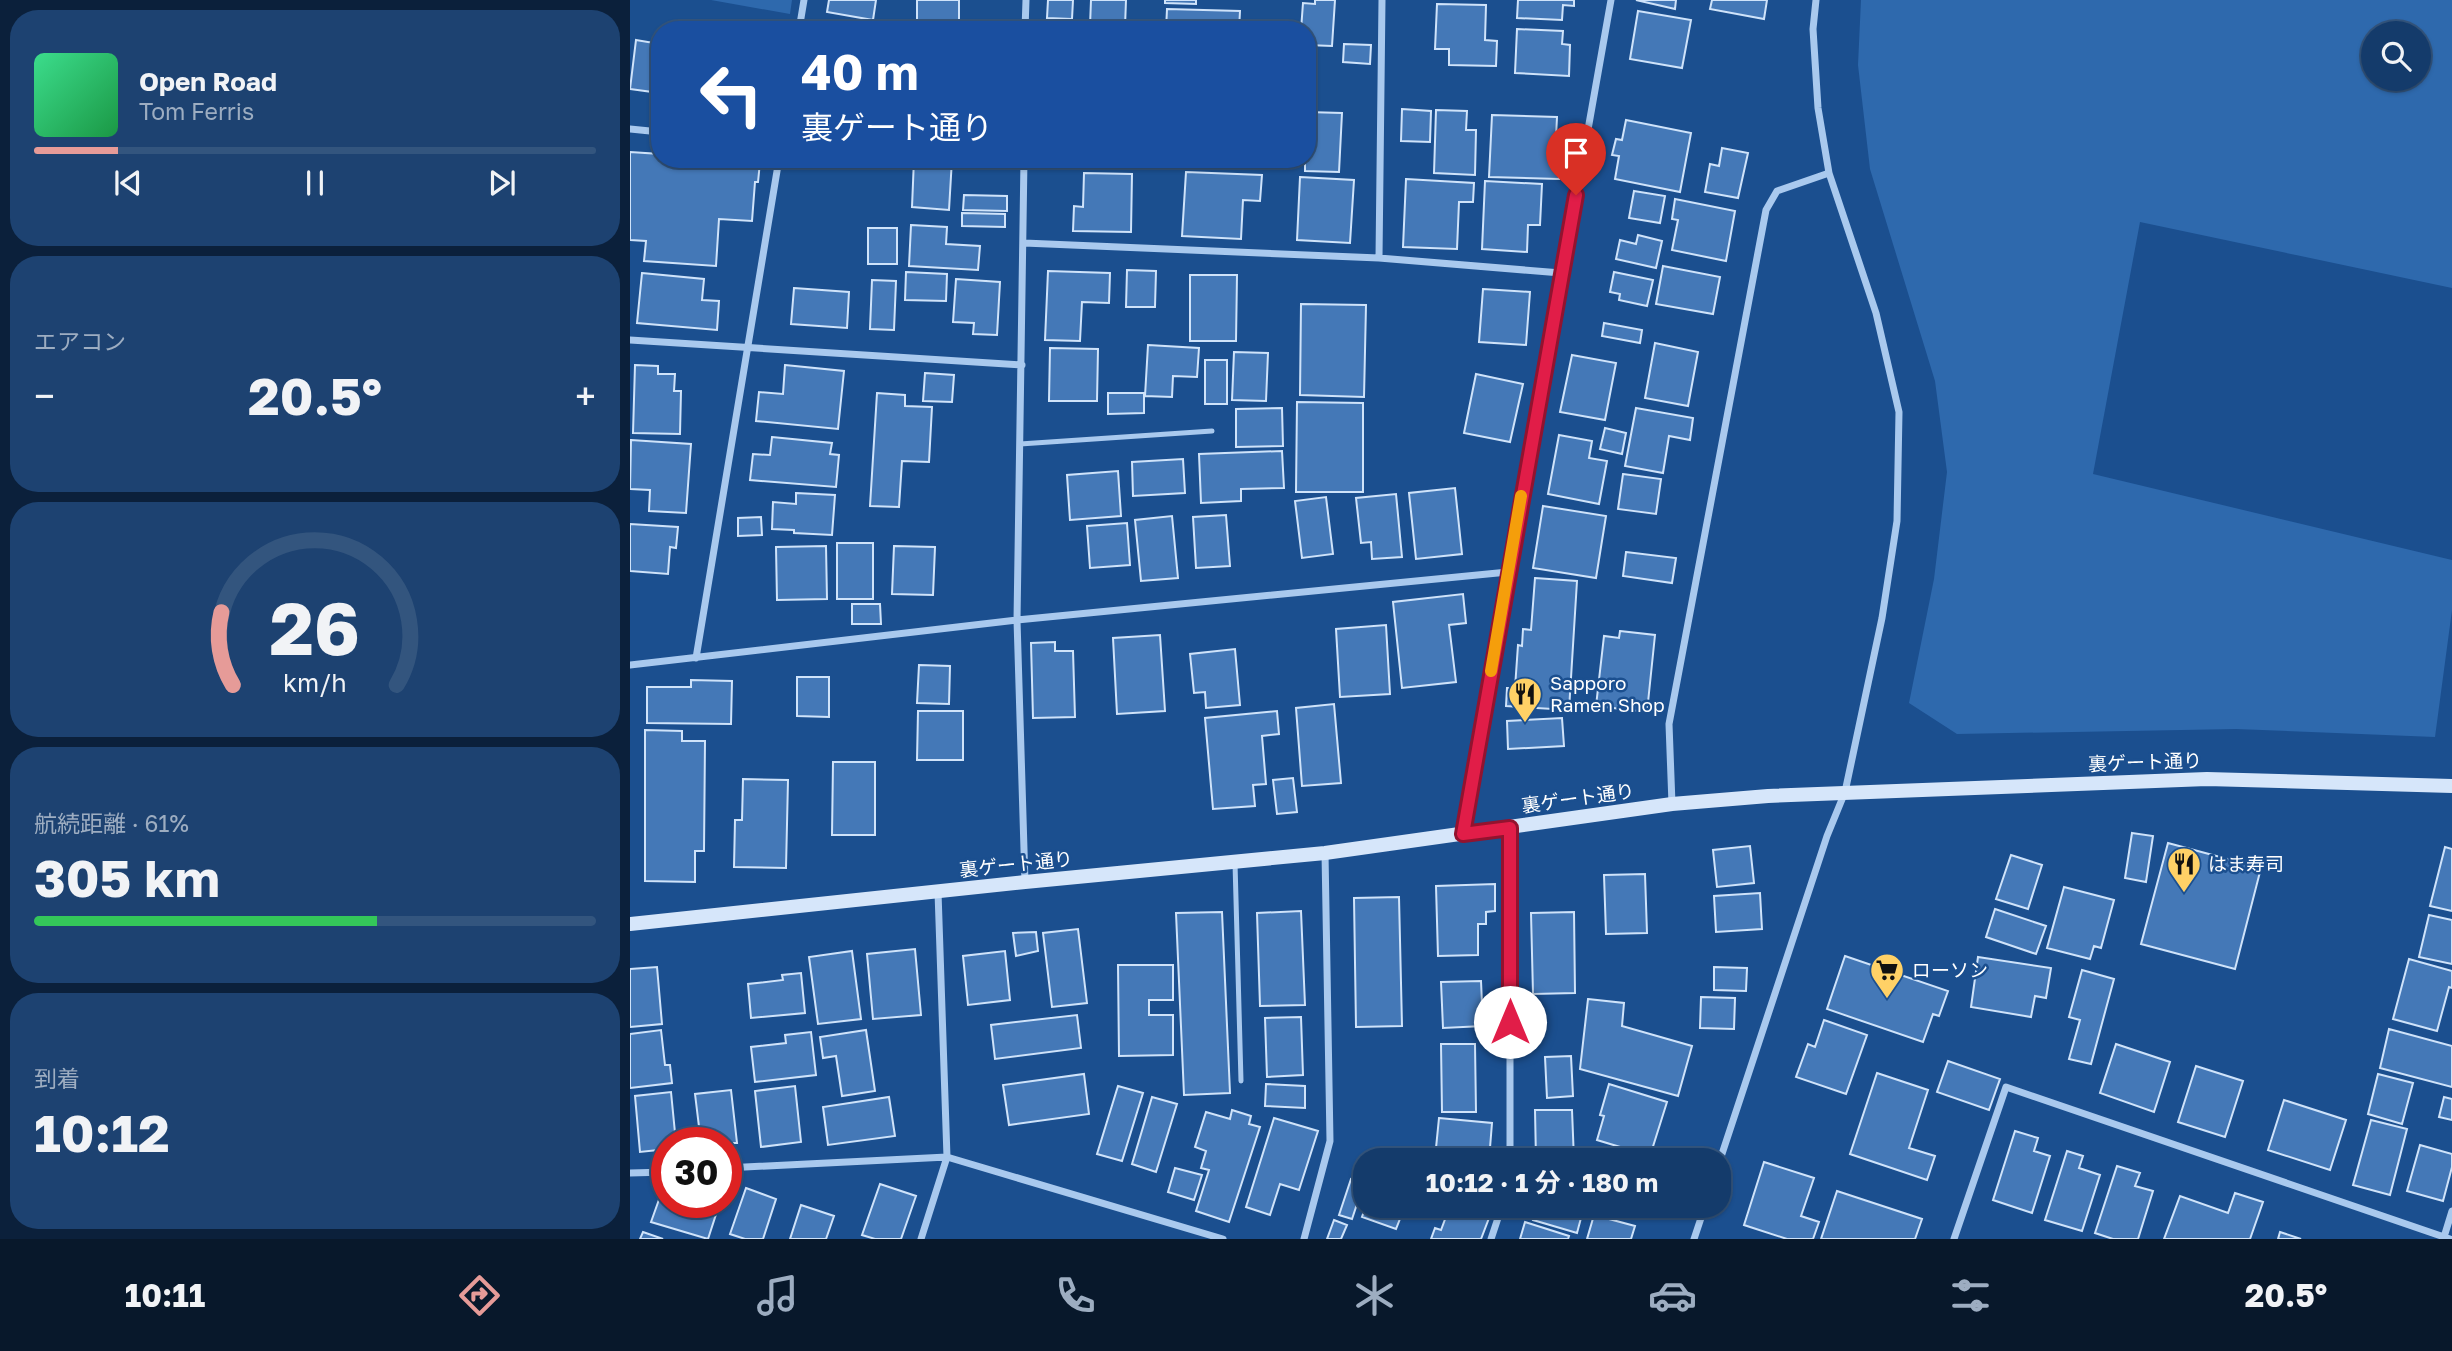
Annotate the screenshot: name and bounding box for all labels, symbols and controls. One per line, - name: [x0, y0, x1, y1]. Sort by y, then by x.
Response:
- map controls: [2361, 21, 2431, 91]
- button: search: [2361, 21, 2431, 91]
- text: 40 m: [801, 42, 919, 101]
- icon: left: [686, 49, 777, 140]
- text: Open Road: [139, 66, 277, 97]
- text: Tom Ferris: [139, 97, 254, 125]
- text: 裏ゲート通り: [801, 108, 993, 146]
- pin: [1546, 123, 1606, 195]
- icon: arrive: [1557, 134, 1595, 172]
- icon: previous: [109, 164, 147, 202]
- icon: pause: [296, 164, 334, 202]
- icon: next: [483, 164, 521, 202]
- text: エアコン: [34, 327, 126, 355]
- text: 20.5°: [248, 364, 382, 426]
- text: −: [34, 373, 55, 418]
- text: +: [575, 373, 596, 418]
- text: 26: [270, 585, 360, 672]
- text: km/h: [283, 667, 347, 698]
- place label: Sapporo Ramen Shop: [1550, 671, 1665, 716]
- restaurant icon: Sapporo Ramen Shop: [1506, 675, 1544, 724]
- street label: 裏ゲート通り: [2088, 748, 2202, 775]
- street label: 裏ゲート通り: [1520, 778, 1636, 817]
- text: 航続距離 · 61%: [34, 809, 189, 837]
- restaurant icon: はま寿司: [2165, 845, 2203, 894]
- text: 305 km: [34, 846, 220, 908]
- street label: 裏ゲート通り: [958, 846, 1074, 881]
- place label: はま寿司: [2208, 852, 2284, 875]
- supermarket icon: ローソン: [1868, 951, 1906, 1000]
- place label: ローソン: [1912, 958, 1988, 981]
- position arrow: [1473, 985, 1547, 1059]
- text: 到着: [34, 1064, 80, 1092]
- text: 10:12: [34, 1101, 170, 1163]
- speed limit sign: 30: [651, 1127, 742, 1218]
- text: 10:12 · 1 分 · 180 m: [1426, 1167, 1658, 1198]
- icon: directions: [455, 1271, 504, 1320]
- icon: music: [753, 1271, 802, 1320]
- icon: phone: [1051, 1271, 1100, 1320]
- icon: climate: [1350, 1271, 1399, 1320]
- icon: car: [1648, 1271, 1697, 1320]
- icon: filters: [1946, 1271, 1995, 1320]
- text: 10:11: [125, 1276, 205, 1314]
- text: 20.5°: [2245, 1276, 2327, 1314]

